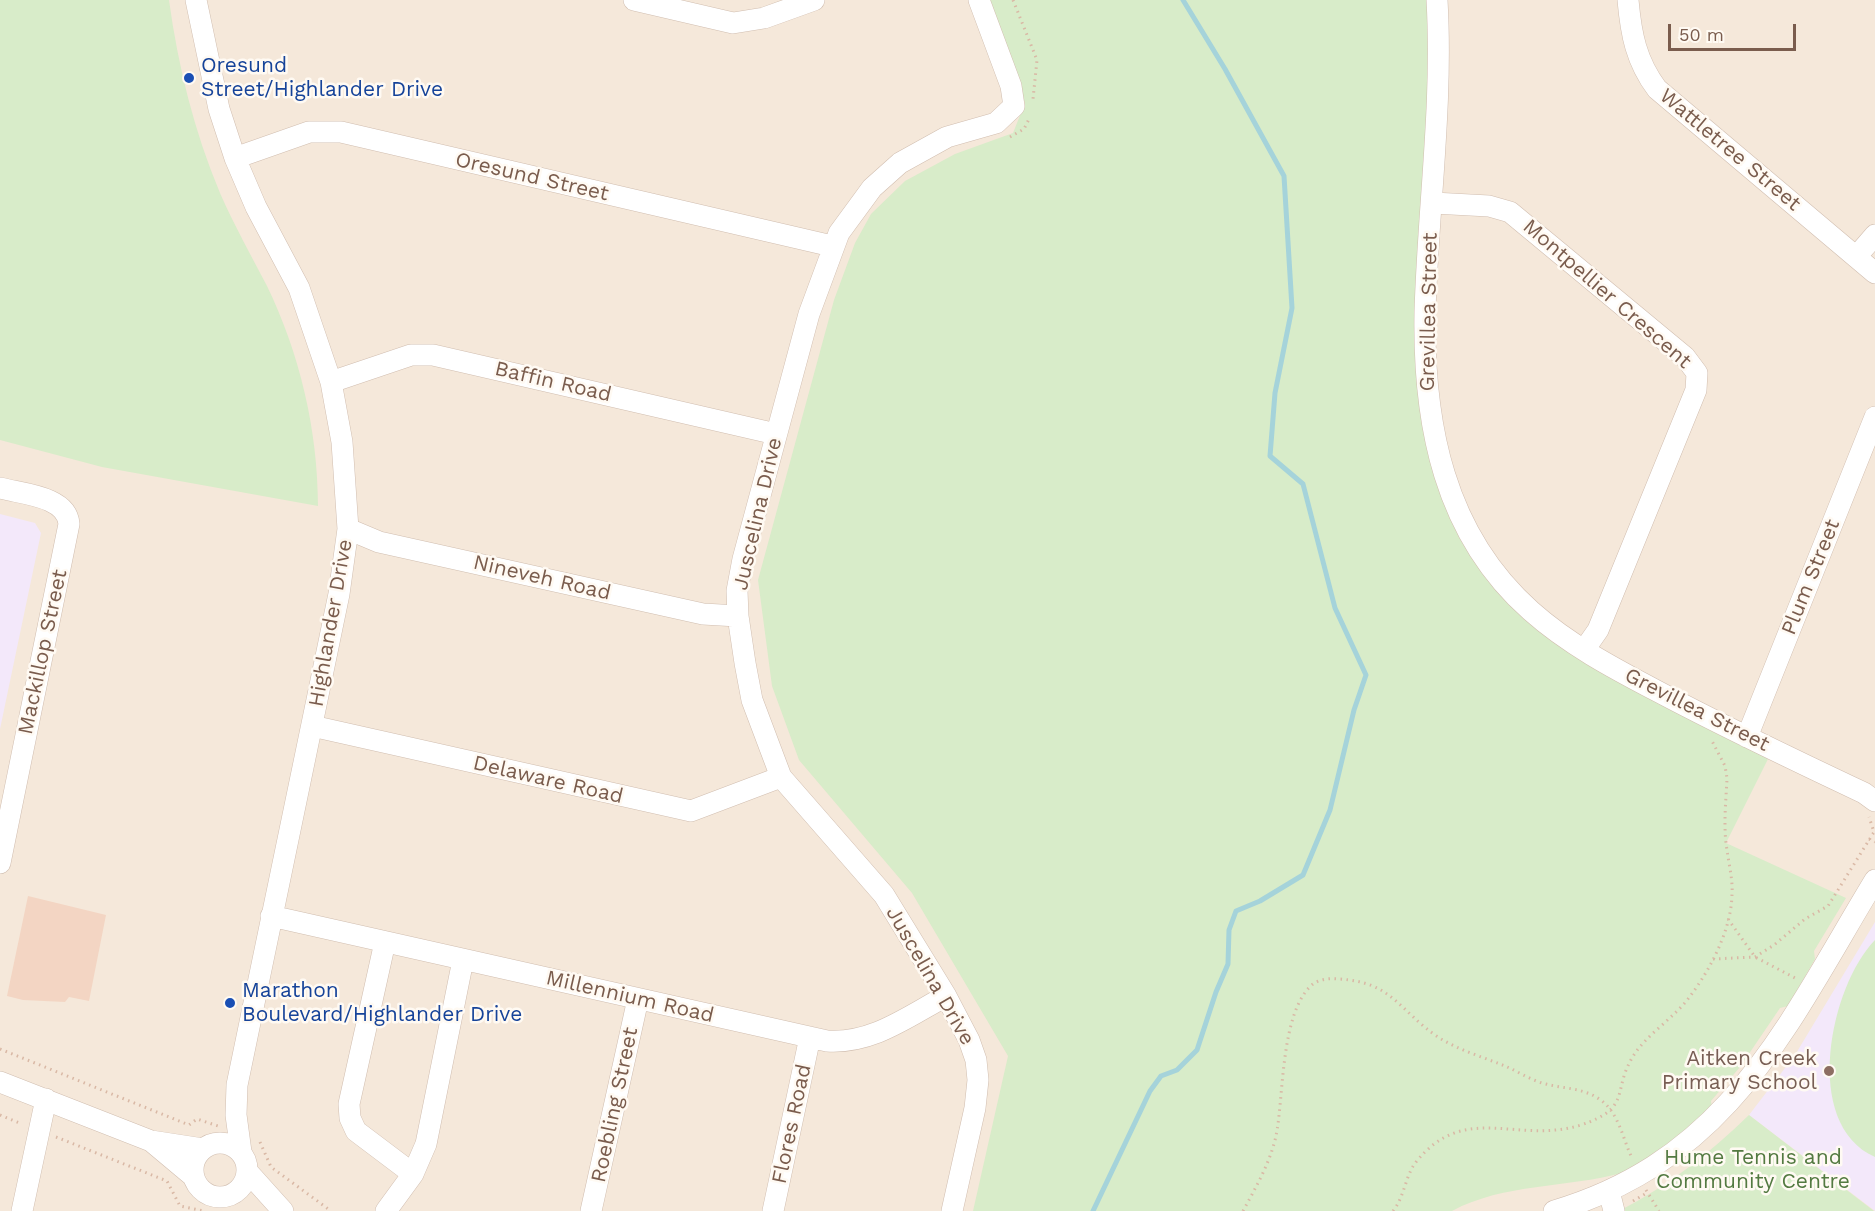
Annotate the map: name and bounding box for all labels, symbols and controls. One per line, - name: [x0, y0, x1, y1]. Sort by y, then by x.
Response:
- scale bar: [1671, 12, 1798, 50]
- text: 50 m: [1679, 24, 1724, 45]
- place label: Oresund Street/Highlander Drive: [201, 53, 443, 103]
- marker: Oresund Street/Highlander Drive: [182, 71, 196, 85]
- street label: Wattletree Street: [1654, 83, 1806, 217]
- street label: Oresund Street: [453, 147, 611, 207]
- street label: Montpellier Crescent: [1518, 214, 1696, 374]
- street label: Grevillea Street: [1415, 232, 1443, 392]
- street label: Baffin Road: [492, 356, 614, 408]
- street label: Juscelina Drive: [728, 435, 788, 593]
- street label: Plum Street: [1776, 515, 1846, 639]
- street label: Highlander Drive: [304, 537, 358, 709]
- street label: Nineveh Road: [471, 550, 613, 606]
- street label: Mackillop Street: [13, 567, 73, 737]
- street label: Grevillea Street: [1620, 663, 1774, 757]
- street label: Delaware Road: [470, 750, 626, 810]
- street label: Juscelina Drive: [880, 902, 980, 1050]
- street label: Millennium Road: [544, 965, 716, 1029]
- place label: Marathon Boulevard/Highlander Drive: [242, 978, 522, 1028]
- marker: Marathon Boulevard/Highlander Drive: [223, 996, 237, 1010]
- street label: Roebling Street: [586, 1025, 644, 1185]
- place label: Aitken Creek Primary School: [1662, 1046, 1817, 1096]
- street label: Flores Road: [767, 1062, 817, 1186]
- marker: Aitken Creek Primary School: [1822, 1064, 1836, 1078]
- park label: Hume Tennis and Community Centre: [1656, 1145, 1850, 1195]

